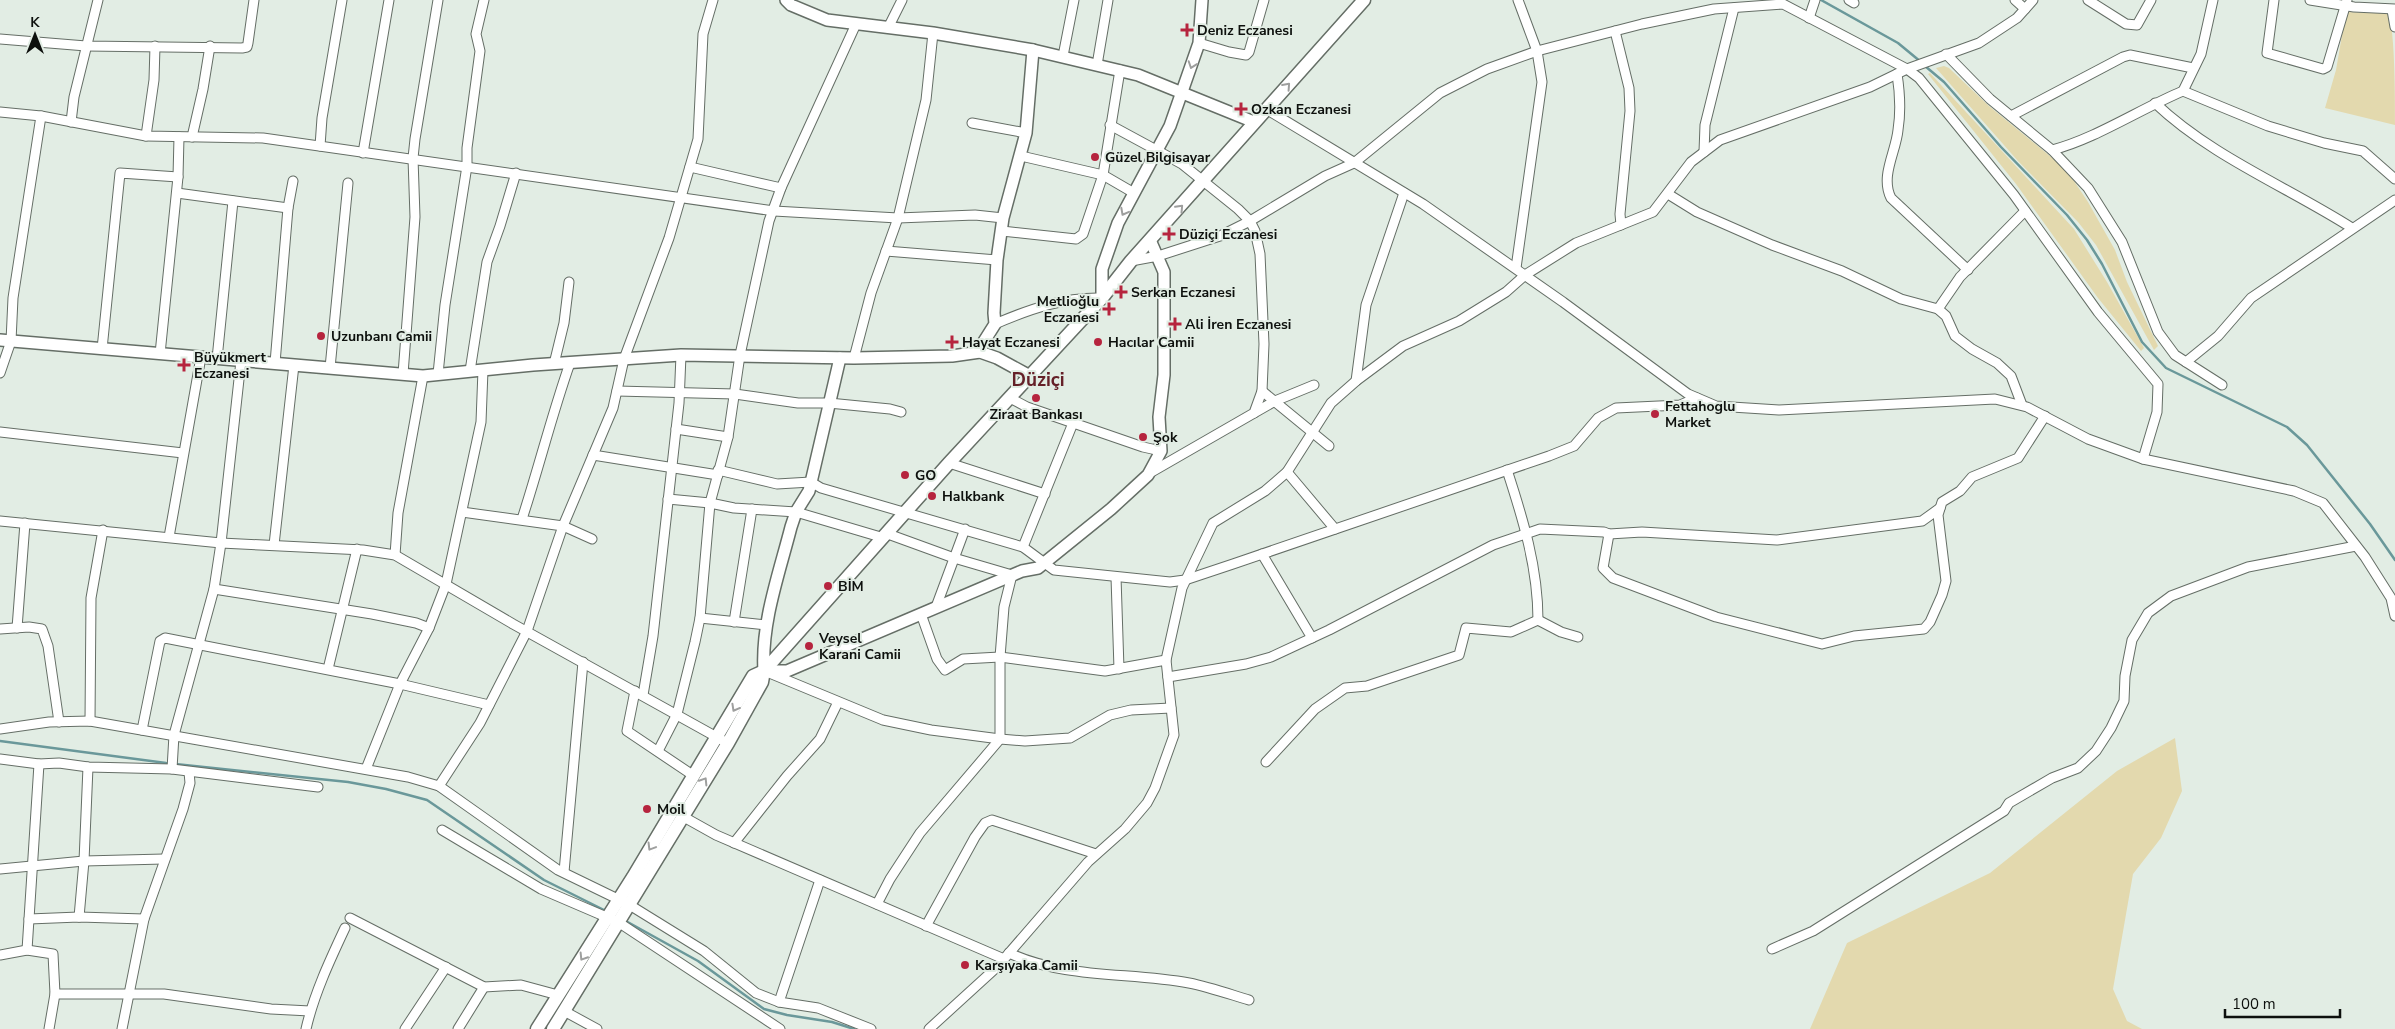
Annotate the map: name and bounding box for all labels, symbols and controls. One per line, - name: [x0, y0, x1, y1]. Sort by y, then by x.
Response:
- north arrow: [10, 10, 60, 60]
- text: K: [30, 13, 40, 32]
- place label: Deniz Eczanesi: [1197, 21, 1293, 40]
- marker: Deniz Eczanesi: [1181, 24, 1193, 36]
- one-way arrow: [1188, 60, 1198, 69]
- one-way arrow: [1281, 82, 1290, 91]
- place label: Ozkan Eczanesi: [1251, 100, 1351, 119]
- marker: Ozkan Eczanesi: [1235, 103, 1247, 115]
- place label: Güzel Bilgisayar: [1105, 148, 1211, 167]
- marker: Güzel Bilgisayar: [1089, 151, 1101, 163]
- one-way arrow: [1174, 204, 1183, 213]
- one-way arrow: [1120, 207, 1130, 216]
- place label: Düziçi Eczanesi: [1179, 225, 1277, 244]
- marker: Düziçi Eczanesi: [1163, 228, 1175, 240]
- place label: Serkan Eczanesi: [1131, 283, 1235, 302]
- marker: Serkan Eczanesi: [1115, 286, 1127, 298]
- place label: Metlioğlu Eczanesi: [1037, 292, 1099, 327]
- marker: Metlioğlu Eczanesi: [1103, 303, 1115, 315]
- place label: Ali İren Eczanesi: [1185, 315, 1291, 334]
- marker: Ali İren Eczanesi: [1169, 318, 1181, 330]
- place label: Uzunbanı Camii: [331, 327, 432, 346]
- marker: Uzunbanı Camii: [315, 330, 327, 342]
- place label: Hayat Eczanesi: [962, 333, 1060, 352]
- place label: Hacılar Camii: [1108, 333, 1194, 352]
- marker: Hayat Eczanesi: [946, 336, 958, 348]
- marker: Hacılar Camii: [1092, 336, 1104, 348]
- place label: Büyükmert Eczanesi: [194, 348, 266, 383]
- marker: Büyükmert Eczanesi: [178, 359, 190, 371]
- district label: Düziçi: [1011, 367, 1065, 393]
- marker: Ziraat Bankası: [1030, 392, 1042, 404]
- place label: Fettahoglu Market: [1665, 397, 1735, 432]
- place label: Ziraat Bankası: [990, 405, 1082, 424]
- marker: Fettahoglu Market: [1649, 408, 1661, 420]
- place label: Şok: [1153, 428, 1178, 447]
- marker: Şok: [1137, 431, 1149, 443]
- place label: GO: [915, 466, 936, 485]
- marker: GO: [899, 469, 911, 481]
- place label: Halkbank: [942, 487, 1005, 506]
- marker: Halkbank: [926, 490, 938, 502]
- place label: BİM: [838, 577, 864, 596]
- marker: BİM: [822, 580, 834, 592]
- place label: Veysel Karani Camii: [818, 629, 901, 664]
- marker: Veysel Karani Camii: [803, 640, 815, 652]
- one-way arrow: [732, 703, 742, 712]
- one-way arrow: [698, 778, 708, 787]
- place label: Moil: [657, 800, 686, 819]
- marker: Moil: [641, 803, 653, 815]
- one-way arrow: [647, 841, 657, 850]
- one-way arrow: [579, 951, 589, 960]
- place label: Karşıyaka Camii: [975, 956, 1078, 975]
- marker: Karşıyaka Camii: [959, 959, 971, 971]
- scale bar: [2225, 986, 2340, 1018]
- text: 100 m: [2232, 994, 2276, 1014]

